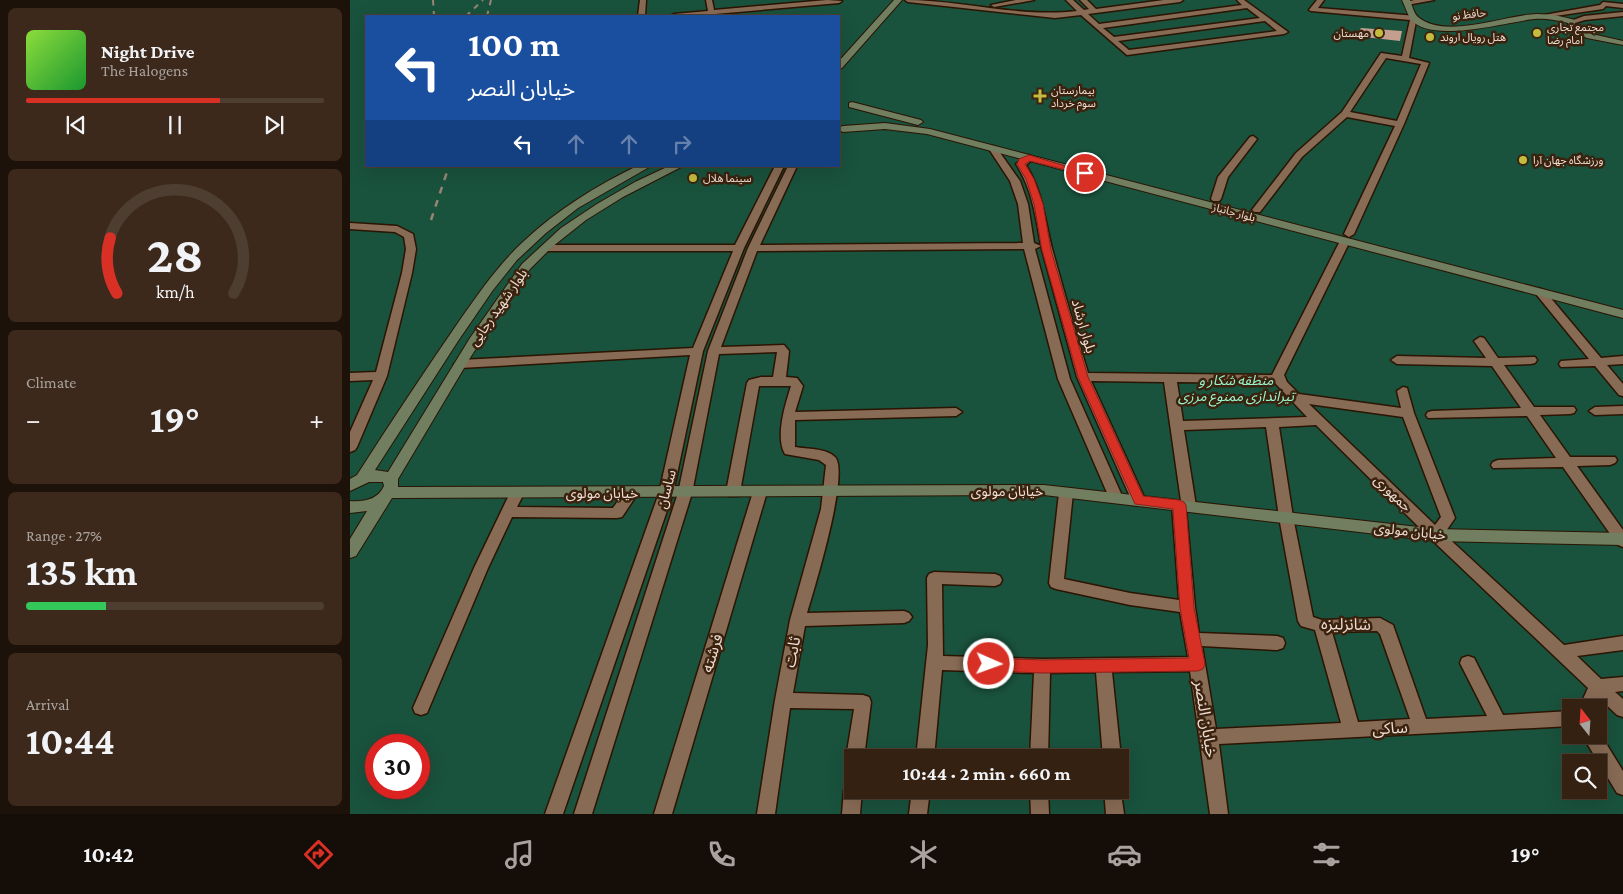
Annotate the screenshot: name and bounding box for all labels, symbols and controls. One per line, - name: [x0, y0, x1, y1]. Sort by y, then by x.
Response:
- street label: حافظ نو: [1451, 6, 1487, 23]
- place label: مجتمع تجاری امام رضا: [1547, 21, 1604, 48]
- text: 100 m: [468, 25, 560, 64]
- place label: مهستان: [1333, 27, 1369, 40]
- marker: مهستان: [1373, 27, 1385, 39]
- marker: مجتمع تجاری امام رضا: [1531, 27, 1543, 39]
- marker: هتل رویال اروند: [1424, 31, 1436, 43]
- place label: هتل رویال اروند: [1440, 31, 1506, 44]
- icon: left: [385, 35, 450, 100]
- text: Night Drive: [101, 41, 194, 62]
- text: The Halogens: [101, 62, 188, 79]
- text: خیابان النصر: [468, 76, 575, 101]
- place label: بیمارستان سوم خرداد: [1051, 84, 1096, 111]
- marker: بیمارستان سوم خرداد: [1033, 89, 1047, 103]
- icon: previous: [62, 111, 90, 139]
- icon: pause: [161, 111, 189, 139]
- icon: next: [260, 111, 288, 139]
- icon: left: [509, 130, 537, 158]
- icon: ahead: [562, 130, 590, 158]
- icon: ahead: [615, 130, 643, 158]
- icon: right: [668, 130, 696, 158]
- pin: [1064, 152, 1106, 194]
- marker: ورزشگاه جهان آرا: [1517, 154, 1529, 166]
- place label: ورزشگاه جهان آرا: [1533, 154, 1603, 167]
- icon: arrive: [1071, 159, 1099, 187]
- marker: سینما هلال: [687, 172, 699, 184]
- place label: سینما هلال: [703, 172, 752, 185]
- street label: بلوار جانباز: [1210, 200, 1257, 224]
- text: 28: [147, 225, 203, 283]
- street label: بلوار شهید رجایی: [466, 265, 531, 349]
- text: km/h: [156, 282, 195, 302]
- street label: بلوار ارشاد: [1068, 297, 1099, 355]
- park label: منطقه شکار و تیراندازی ممنوع مرزی: [1178, 372, 1296, 407]
- text: Climate: [26, 374, 76, 391]
- text: 19°: [150, 398, 200, 440]
- text: −: [26, 404, 41, 435]
- text: +: [309, 404, 324, 435]
- street label: ساسان: [653, 468, 680, 511]
- street label: جمهوری: [1370, 471, 1415, 515]
- street label: خیابان مولوی: [971, 483, 1043, 500]
- street label: خیابان مولوی: [566, 485, 638, 502]
- street label: خیابان مولوی: [1373, 519, 1447, 544]
- text: Range · 27%: [26, 527, 102, 544]
- text: 135 km: [26, 551, 138, 593]
- street label: شانزلیزه: [1321, 615, 1371, 634]
- street label: فرشته: [698, 632, 727, 675]
- street label: ثابت: [781, 635, 803, 669]
- position arrow: [962, 637, 1014, 689]
- street label: خیابان النصر: [1190, 678, 1220, 759]
- text: Arrival: [26, 696, 70, 713]
- north arrow: [1562, 699, 1608, 744]
- map controls: [1562, 699, 1607, 799]
- street label: ساکی: [1372, 719, 1408, 738]
- text: 10:44: [26, 720, 115, 762]
- speed limit sign: 30: [365, 734, 430, 799]
- button: search: [1562, 754, 1607, 799]
- text: 10:44 · 2 min · 660 m: [903, 763, 1070, 784]
- icon: directions: [301, 837, 336, 872]
- icon: music: [502, 837, 537, 872]
- icon: phone: [704, 837, 739, 872]
- icon: climate: [906, 837, 941, 872]
- icon: car: [1107, 837, 1142, 872]
- icon: filters: [1309, 837, 1344, 872]
- text: 10:42: [83, 842, 134, 867]
- text: 19°: [1511, 842, 1540, 867]

